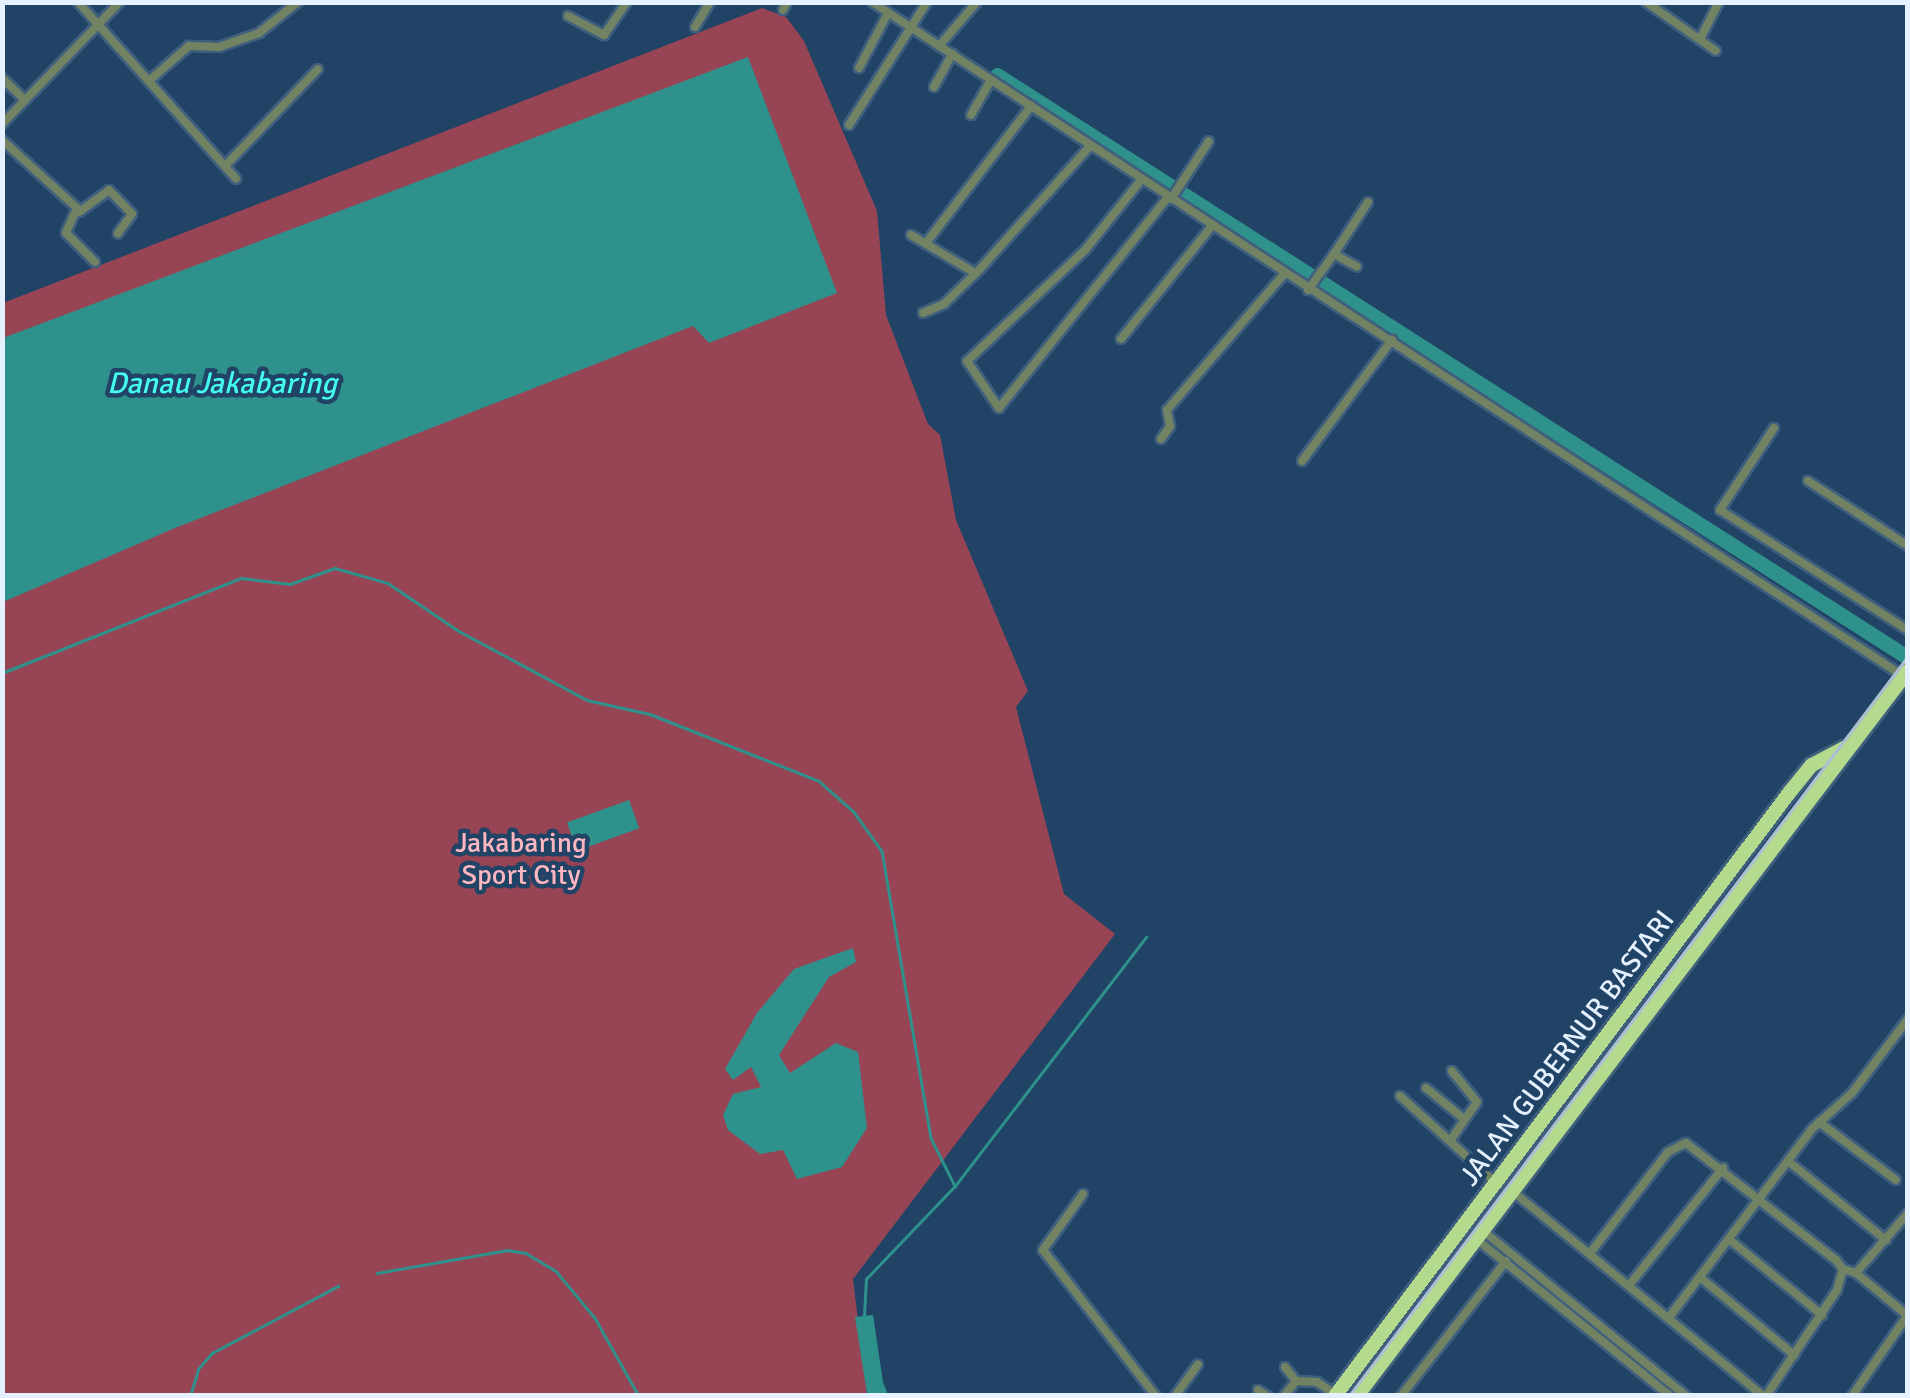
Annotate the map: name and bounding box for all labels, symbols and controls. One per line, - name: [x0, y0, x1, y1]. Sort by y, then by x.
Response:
- water label: Danau Jakabaring: [107, 366, 337, 402]
- park label: Jakabaring Sport City: [455, 826, 587, 892]
- street label: JALAN GUBERNUR BASTARI: [1452, 904, 1682, 1192]

